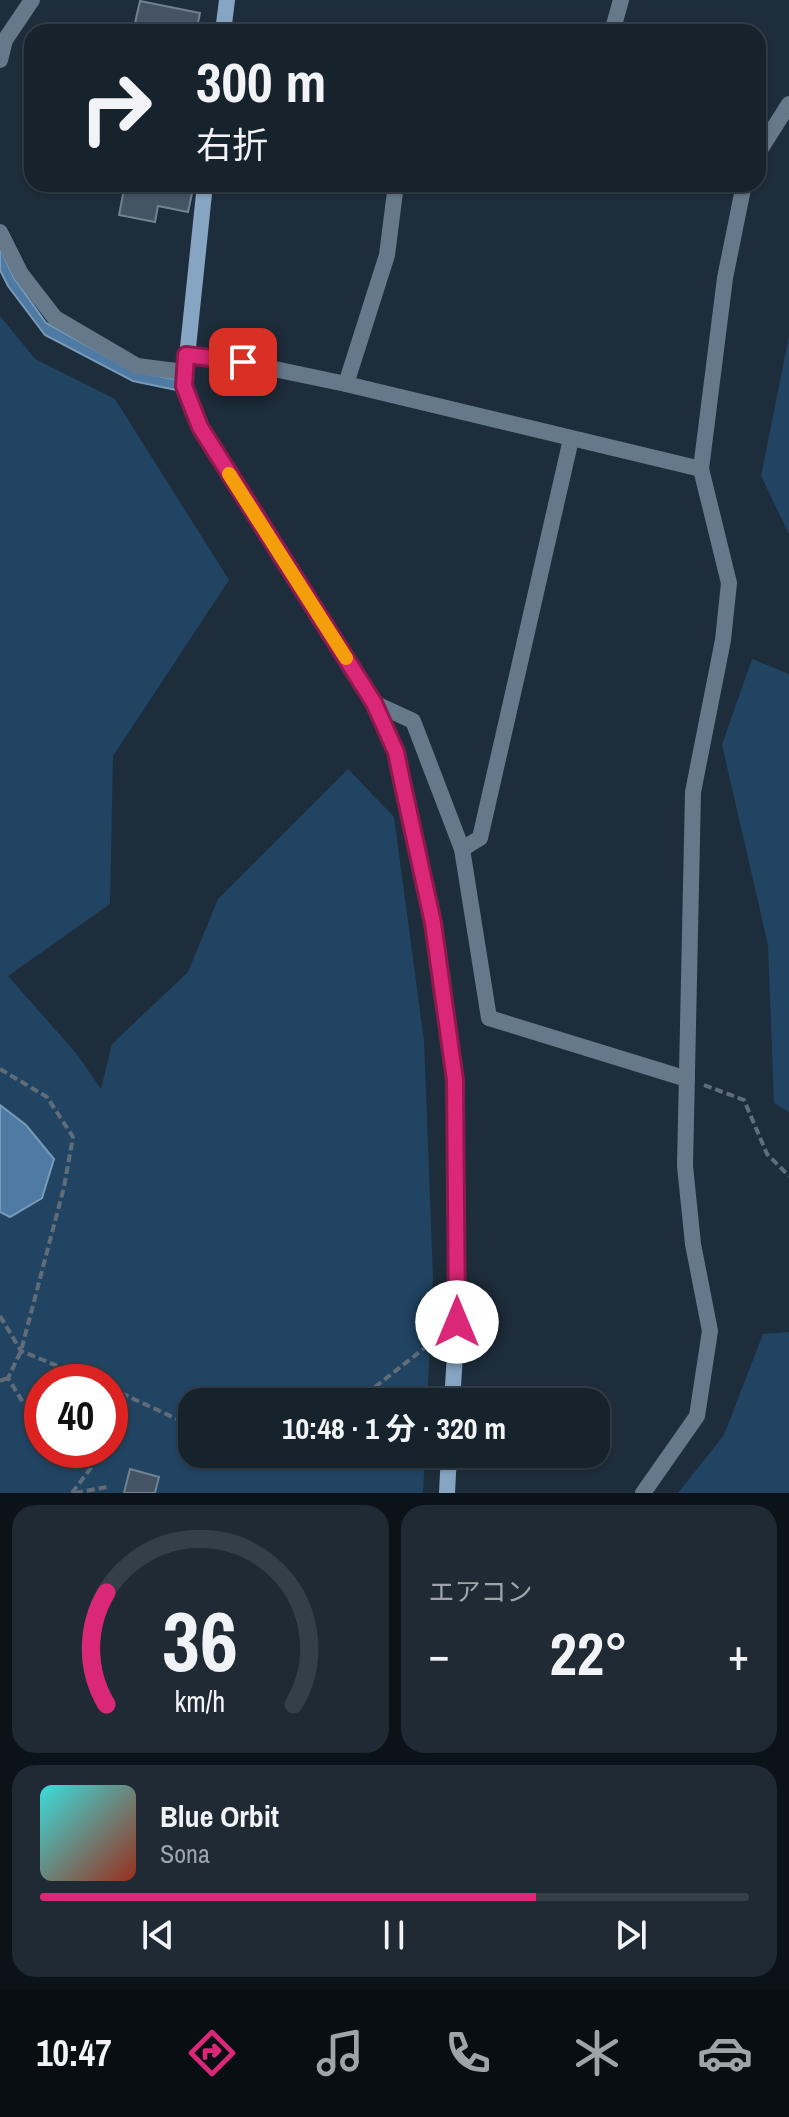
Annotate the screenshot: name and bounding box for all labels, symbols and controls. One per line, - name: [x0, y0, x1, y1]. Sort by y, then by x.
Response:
- text: 300 m: [196, 44, 326, 119]
- icon: right: [64, 56, 168, 160]
- text: 右折: [196, 121, 268, 169]
- pin: [209, 328, 277, 396]
- icon: arrive: [221, 340, 265, 384]
- position arrow: [415, 1280, 499, 1364]
- speed limit sign: 40: [24, 1364, 128, 1468]
- text: 10:48 · 1 分 · 320 m: [282, 1408, 506, 1448]
- text: エアコン: [429, 1574, 533, 1609]
- text: 36: [162, 1585, 238, 1697]
- text: 22°: [549, 1613, 628, 1694]
- text: −: [429, 1624, 450, 1684]
- text: +: [728, 1624, 749, 1684]
- text: km/h: [175, 1682, 226, 1721]
- text: Blue Orbit: [160, 1796, 279, 1836]
- text: Sona: [160, 1836, 210, 1871]
- icon: previous: [136, 1913, 180, 1957]
- icon: pause: [372, 1913, 416, 1957]
- icon: next: [609, 1913, 653, 1957]
- icon: directions: [184, 2025, 240, 2081]
- icon: music: [312, 2025, 368, 2081]
- icon: phone: [440, 2025, 496, 2081]
- icon: climate: [569, 2025, 625, 2081]
- icon: car: [697, 2025, 753, 2081]
- text: 10:47: [36, 2029, 112, 2077]

